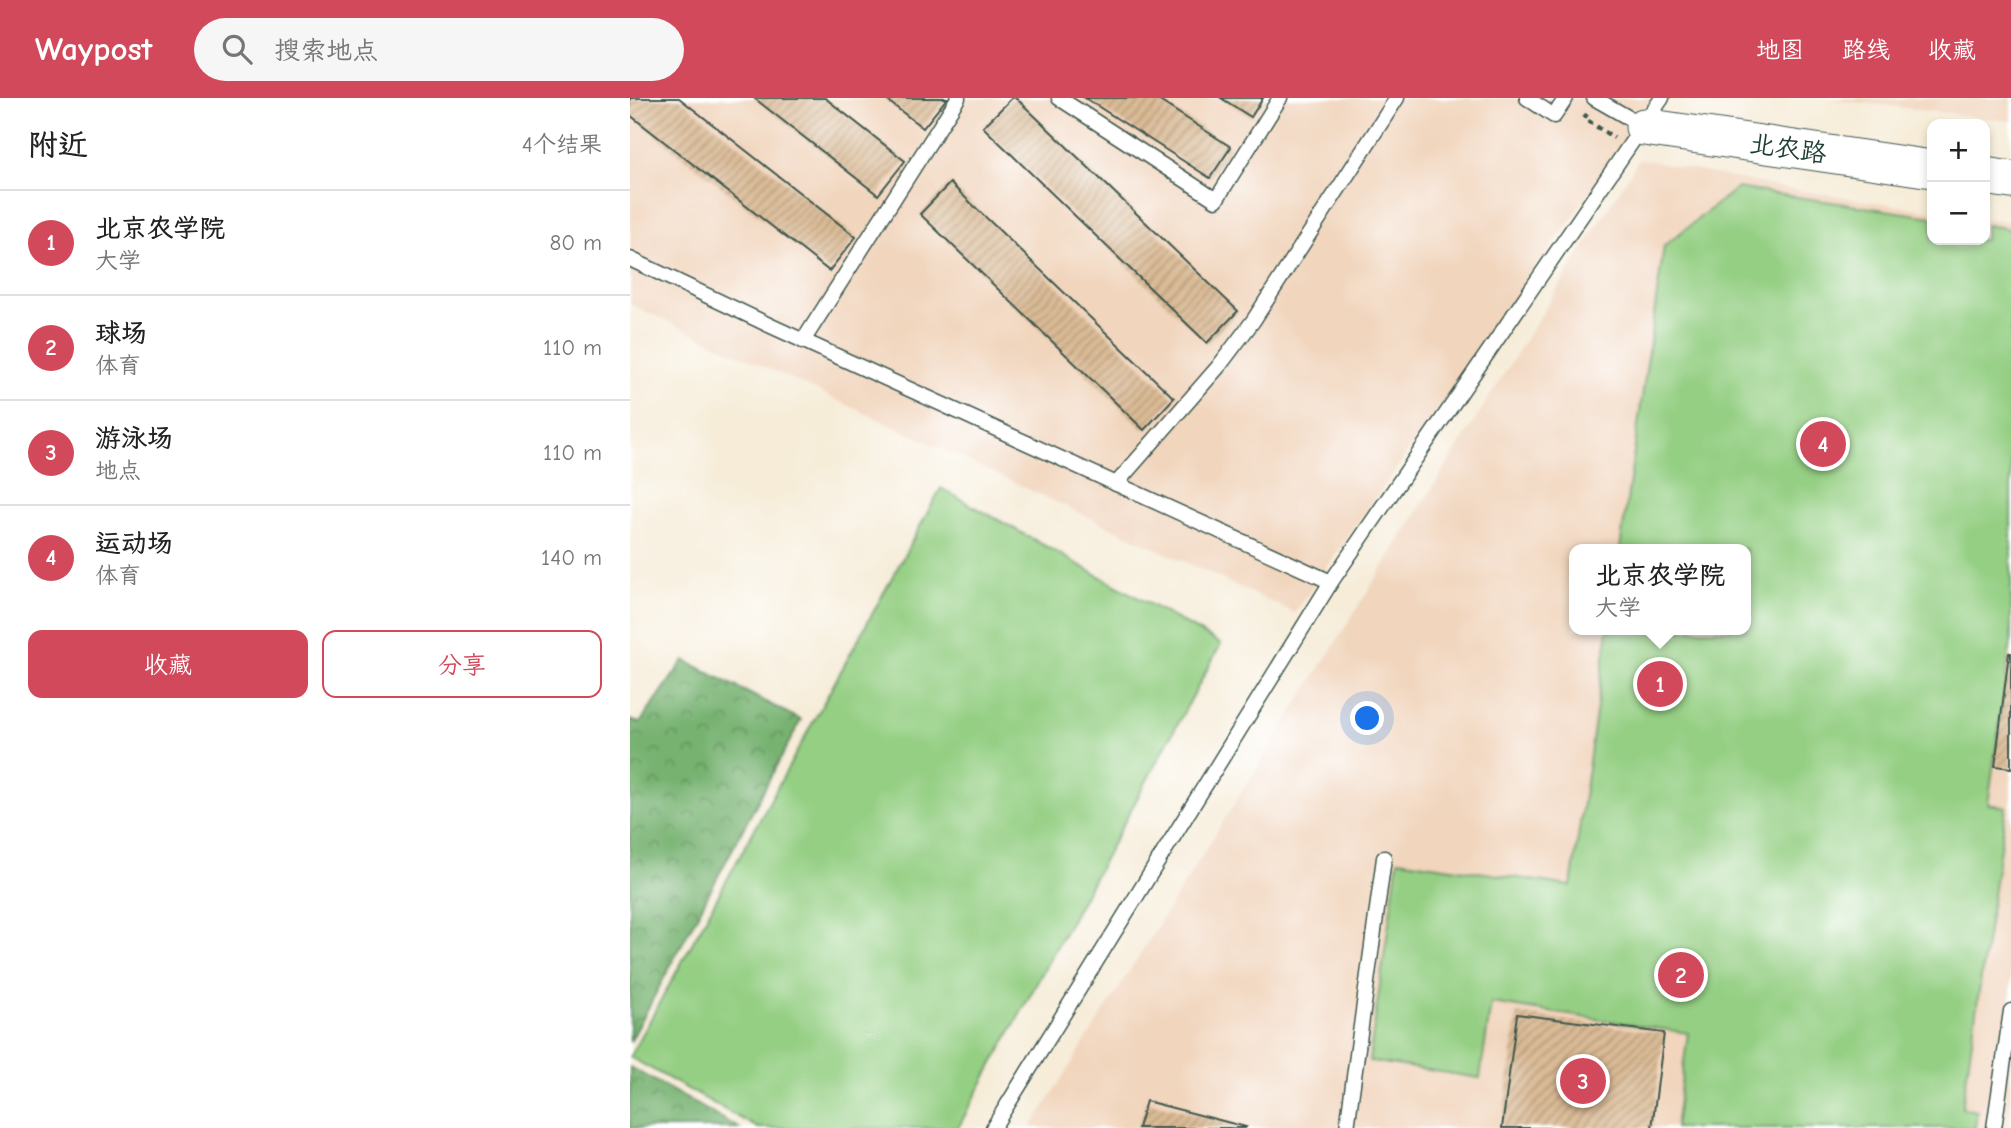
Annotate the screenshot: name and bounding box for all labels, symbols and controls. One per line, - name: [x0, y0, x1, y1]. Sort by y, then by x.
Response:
- search box: [194, 18, 684, 81]
- text: Waypost: [35, 30, 152, 68]
- icon: search: [218, 30, 256, 68]
- text: 搜索地点: [274, 36, 378, 66]
- text: 地图: [1756, 36, 1804, 64]
- text: 路线: [1842, 36, 1890, 64]
- text: 收藏: [1928, 36, 1976, 64]
- map controls: [1927, 119, 1990, 245]
- button: +: [1927, 119, 1990, 182]
- text: 附近: [28, 128, 88, 163]
- street label: 北农路: [1747, 129, 1829, 169]
- text: 4个结果: [522, 131, 602, 158]
- button: −: [1927, 182, 1990, 245]
- text: 北京农学院: [95, 214, 225, 244]
- text: 1: [46, 229, 56, 256]
- text: 80 m: [549, 229, 602, 256]
- text: 大学: [95, 247, 141, 274]
- text: 球场: [95, 319, 147, 349]
- text: 2: [45, 334, 57, 361]
- text: 110 m: [543, 334, 602, 361]
- text: 体育: [95, 352, 141, 379]
- pin: 4: [1800, 418, 1846, 470]
- text: 游泳场: [95, 424, 173, 454]
- text: 3: [45, 439, 57, 466]
- text: 110 m: [543, 439, 602, 466]
- text: 地点: [95, 457, 141, 484]
- text: 运动场: [95, 529, 173, 559]
- text: 4: [46, 544, 56, 571]
- text: 140 m: [541, 544, 602, 571]
- popup: [1569, 544, 1751, 635]
- text: 北京农学院: [1595, 561, 1725, 591]
- text: 体育: [95, 562, 141, 589]
- text: 大学: [1595, 594, 1641, 621]
- button: 收藏: [28, 630, 308, 698]
- button: 分享: [322, 630, 602, 698]
- pin: 1: [1637, 658, 1683, 710]
- your location: [1350, 701, 1384, 735]
- pin: 2: [1658, 949, 1704, 1001]
- pin: 3: [1560, 1055, 1606, 1107]

